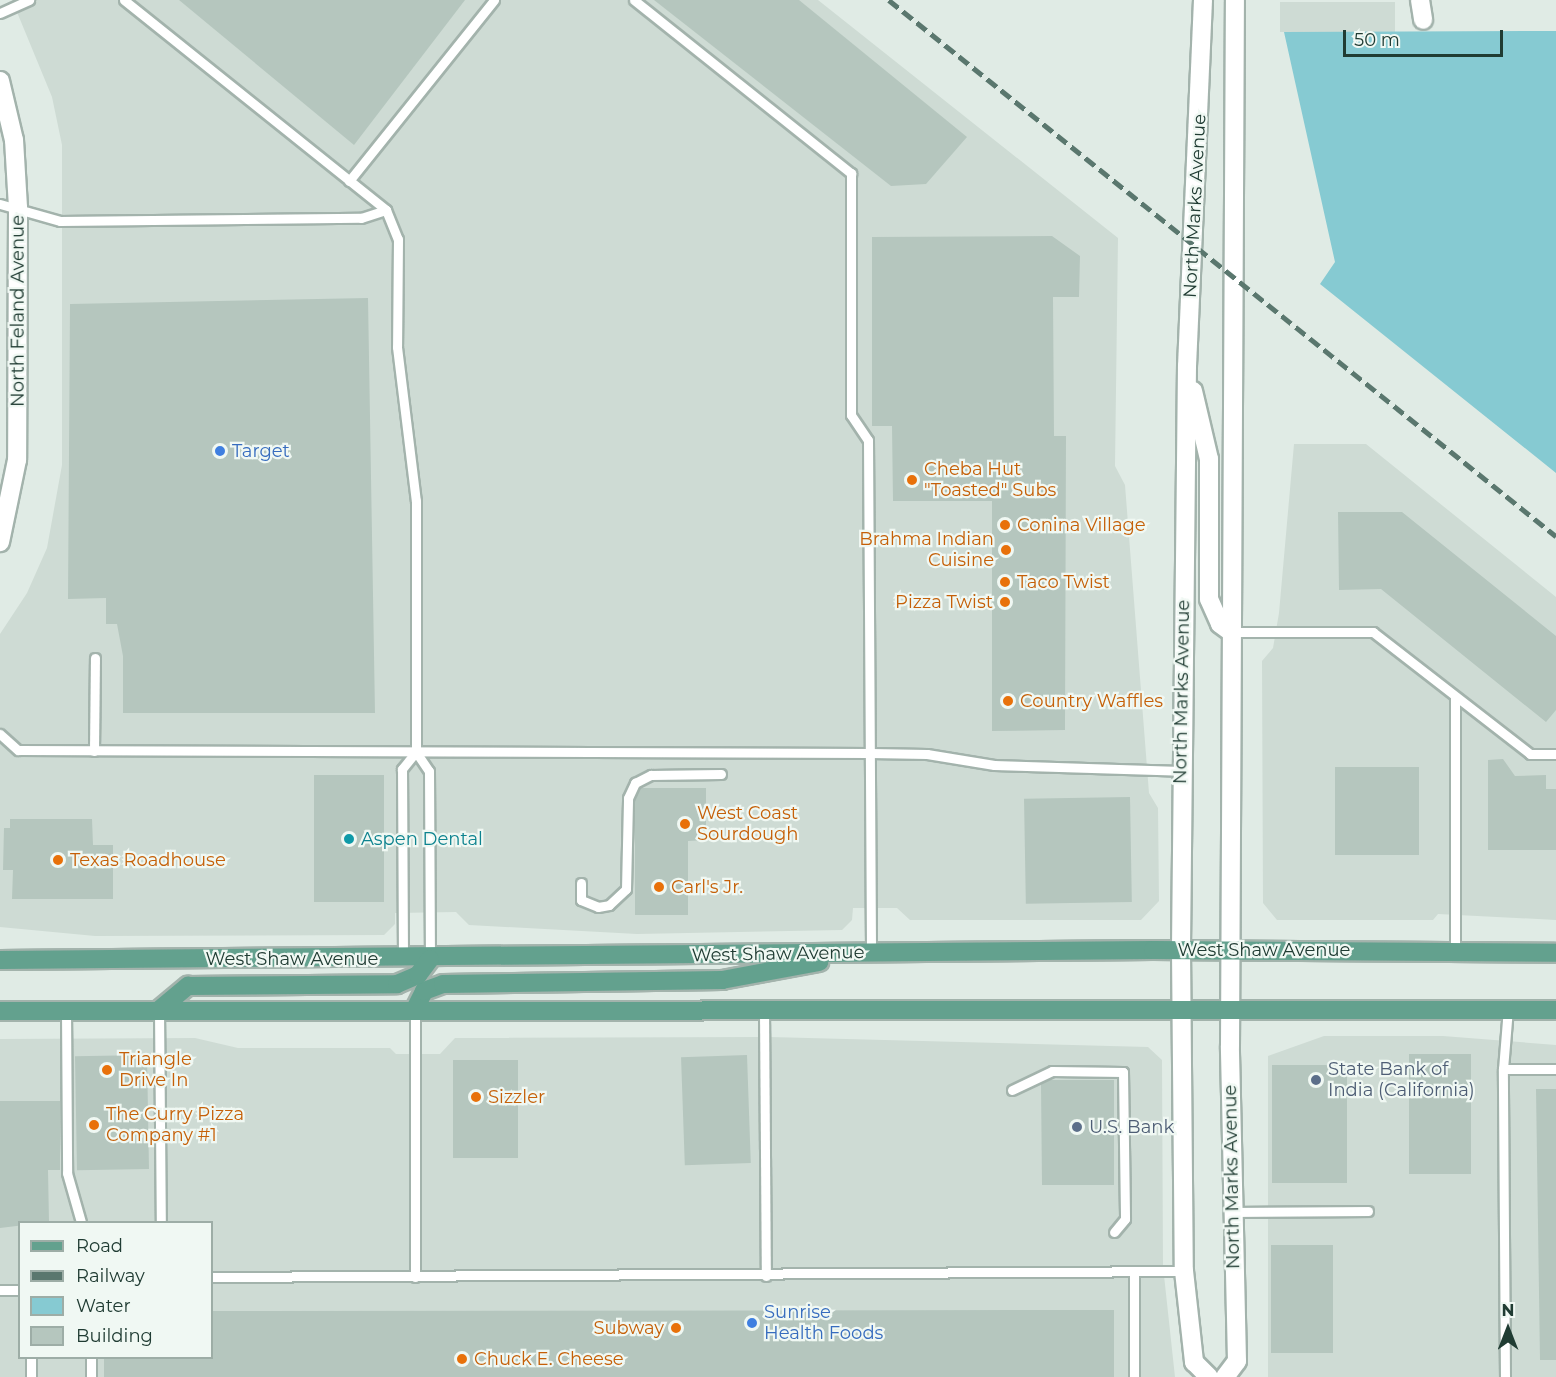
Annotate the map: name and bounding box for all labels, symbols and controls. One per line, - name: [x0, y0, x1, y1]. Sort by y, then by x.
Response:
- scale bar: [1346, 18, 1506, 56]
- text: 50 m: [1354, 29, 1400, 51]
- street label: North Marks Avenue: [1179, 113, 1211, 299]
- street label: North Feland Avenue: [7, 215, 29, 407]
- place label: Target: [232, 440, 290, 462]
- marker: Target: [213, 444, 227, 458]
- place label: Cheba Hut "Toasted" Subs: [924, 459, 1056, 502]
- marker: Cheba Hut "Toasted" Subs: [905, 473, 919, 487]
- place label: Conina Village: [1017, 514, 1146, 536]
- marker: Conina Village: [998, 518, 1012, 532]
- place label: Brahma Indian Cuisine: [859, 529, 994, 572]
- marker: Brahma Indian Cuisine: [999, 543, 1013, 557]
- place label: Taco Twist: [1017, 571, 1110, 593]
- marker: Taco Twist: [998, 575, 1012, 589]
- place label: Pizza Twist: [895, 591, 993, 613]
- marker: Pizza Twist: [998, 595, 1012, 609]
- street label: North Marks Avenue: [1170, 600, 1194, 784]
- place label: Country Waffles: [1020, 690, 1163, 712]
- marker: Country Waffles: [1001, 694, 1015, 708]
- place label: West Coast Sourdough: [697, 803, 799, 846]
- marker: West Coast Sourdough: [678, 817, 692, 831]
- place label: Aspen Dental: [361, 828, 483, 850]
- marker: Aspen Dental: [342, 832, 356, 846]
- place label: Texas Roadhouse: [70, 849, 226, 871]
- marker: Texas Roadhouse: [51, 853, 65, 867]
- place label: Carl's Jr.: [671, 876, 743, 898]
- marker: Carl's Jr.: [652, 880, 666, 894]
- street label: West Shaw Avenue: [1178, 939, 1350, 961]
- street label: West Shaw Avenue: [691, 942, 865, 966]
- street label: West Shaw Avenue: [206, 948, 378, 970]
- place label: Triangle Drive In: [119, 1049, 192, 1092]
- place label: State Bank of India (California): [1328, 1059, 1475, 1102]
- marker: Triangle Drive In: [100, 1063, 114, 1077]
- marker: State Bank of India (California): [1309, 1073, 1323, 1087]
- street label: North Marks Avenue: [1220, 1085, 1244, 1269]
- place label: Sizzler: [488, 1086, 545, 1108]
- marker: Sizzler: [469, 1090, 483, 1104]
- place label: The Curry Pizza Company #1: [106, 1104, 244, 1146]
- place label: U.S. Bank: [1089, 1116, 1174, 1138]
- marker: The Curry Pizza Company #1: [87, 1118, 101, 1132]
- marker: U.S. Bank: [1070, 1120, 1084, 1134]
- legend: [18, 1221, 213, 1359]
- text: Road: [76, 1235, 123, 1257]
- text: Railway: [76, 1265, 145, 1287]
- text: Water: [76, 1295, 131, 1317]
- north arrow: [1478, 1299, 1538, 1359]
- text: N: [1502, 1301, 1514, 1320]
- place label: Sunrise Health Foods: [764, 1302, 883, 1344]
- marker: Sunrise Health Foods: [745, 1316, 759, 1330]
- place label: Subway: [593, 1317, 664, 1339]
- marker: Subway: [669, 1321, 683, 1335]
- text: Building: [76, 1325, 153, 1347]
- place label: Chuck E. Cheese: [474, 1348, 624, 1370]
- marker: Chuck E. Cheese: [455, 1352, 469, 1366]

